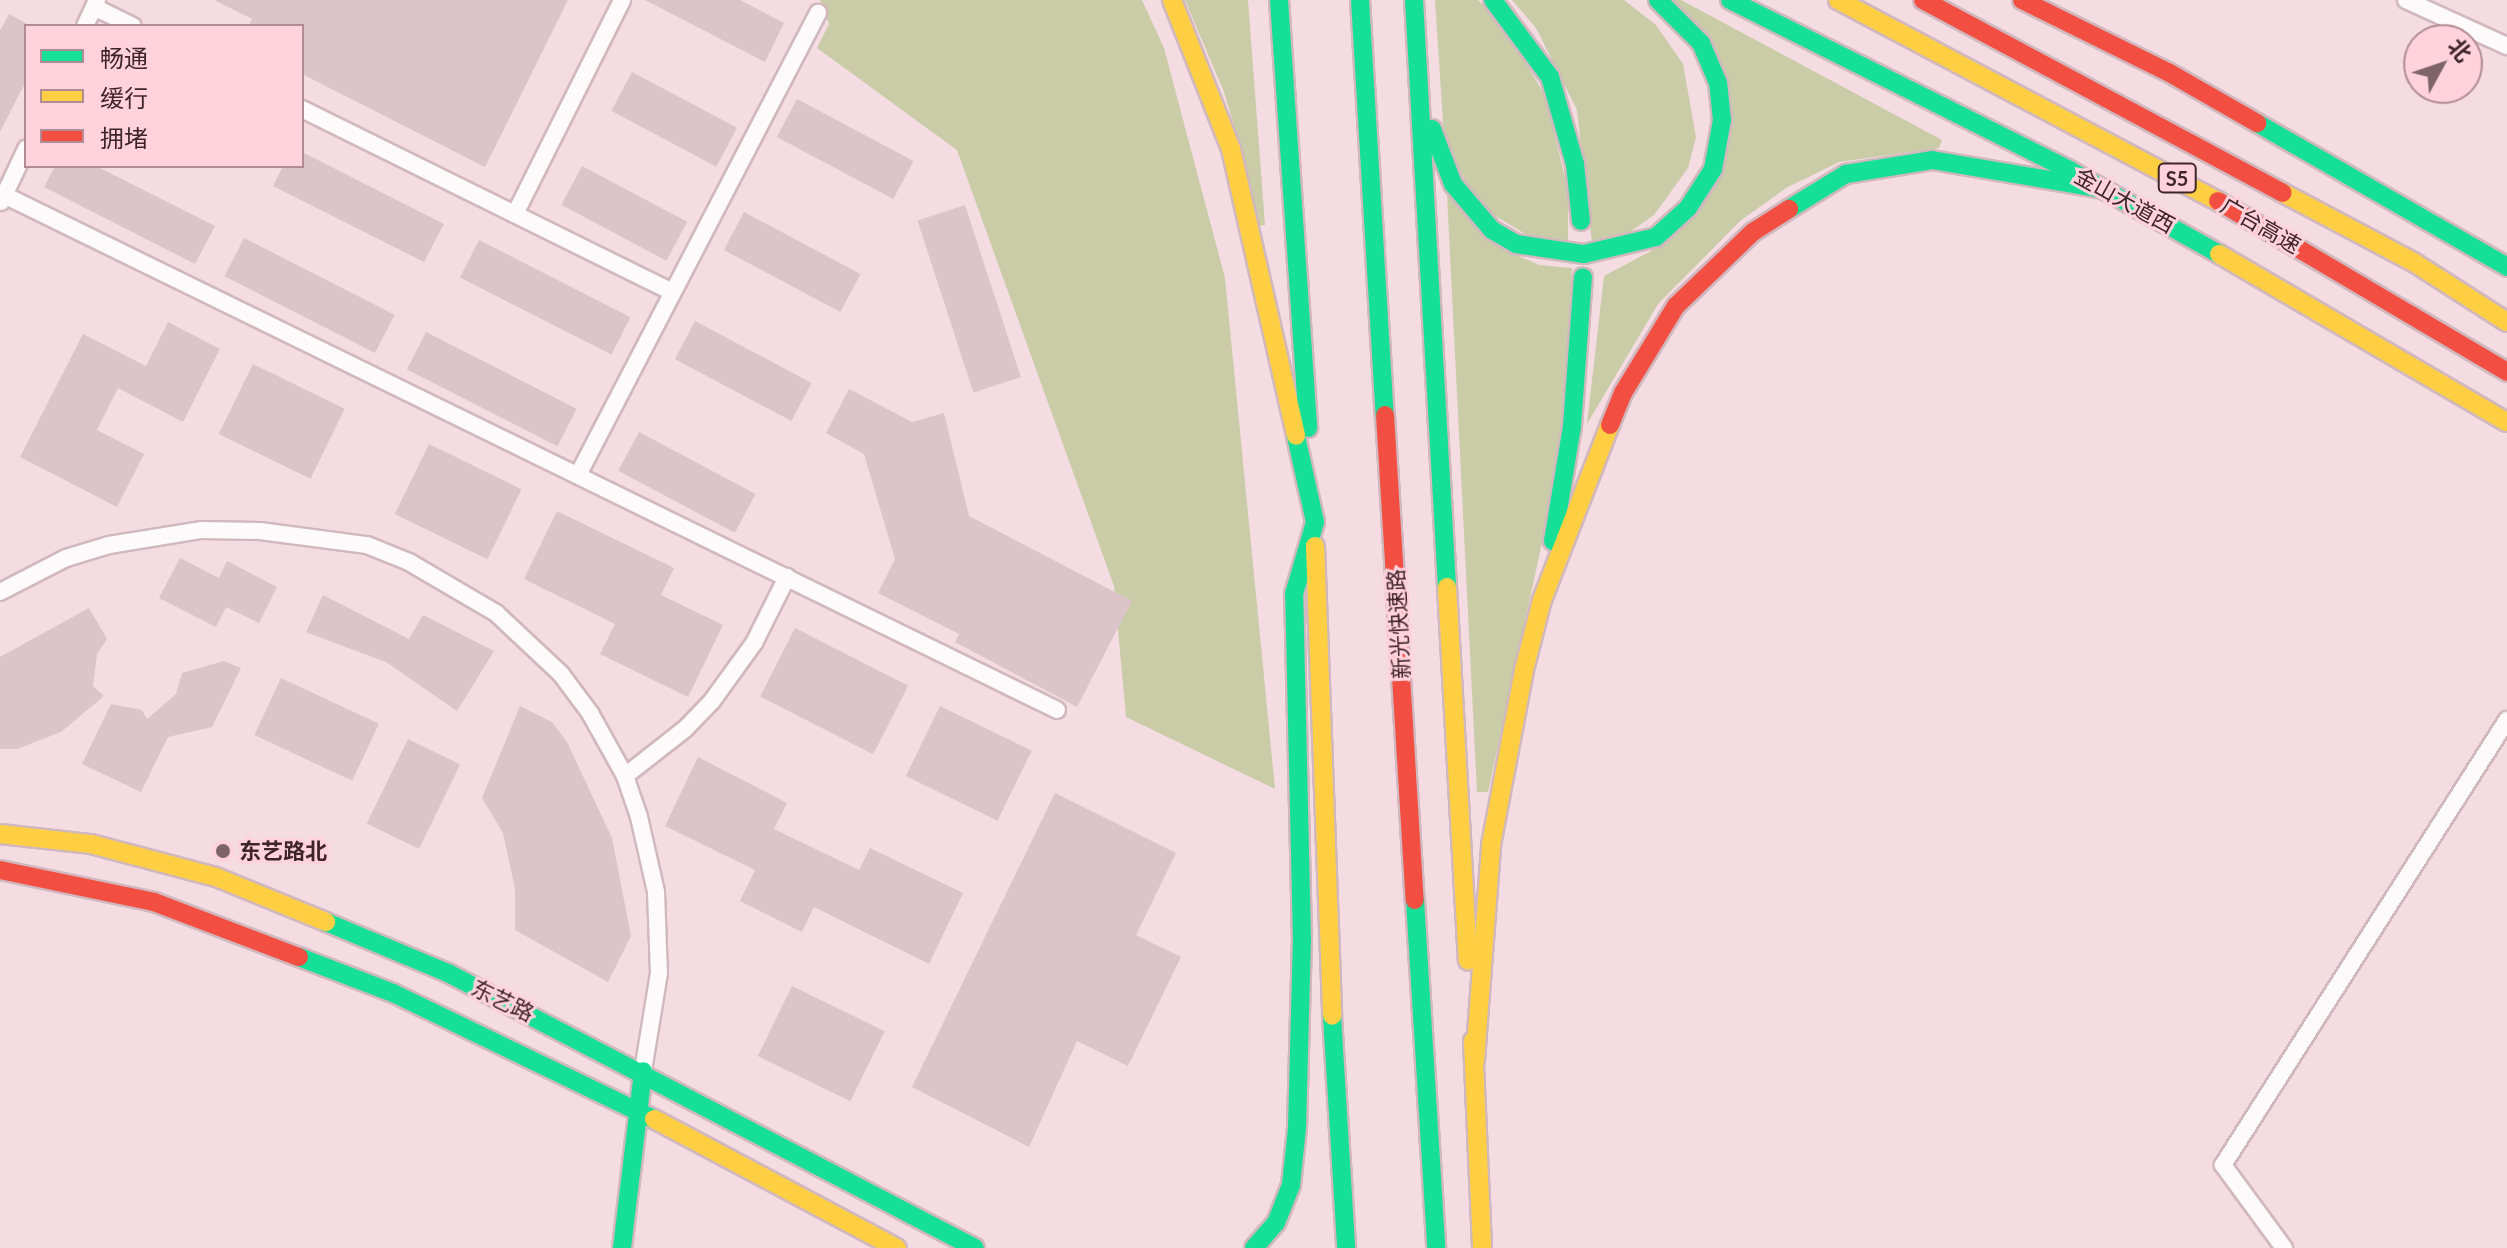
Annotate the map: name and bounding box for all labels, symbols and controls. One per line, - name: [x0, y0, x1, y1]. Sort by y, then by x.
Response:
- legend: [24, 24, 304, 168]
- north arrow: [2403, 24, 2483, 104]
- text: 北: [2443, 32, 2478, 67]
- text: 畅通: [100, 43, 148, 72]
- text: 缓行: [100, 83, 148, 112]
- text: 拥堵: [100, 123, 148, 152]
- street label: 金山大道西: [2070, 162, 2180, 238]
- road number: S5: [2157, 162, 2197, 194]
- street label: 广台高速: [2216, 192, 2306, 258]
- street label: 新光快速路: [1382, 568, 1414, 680]
- place label: 东艺路北: [239, 838, 327, 864]
- marker: 东艺路北: [214, 842, 232, 860]
- street label: 东艺路: [468, 974, 538, 1026]

